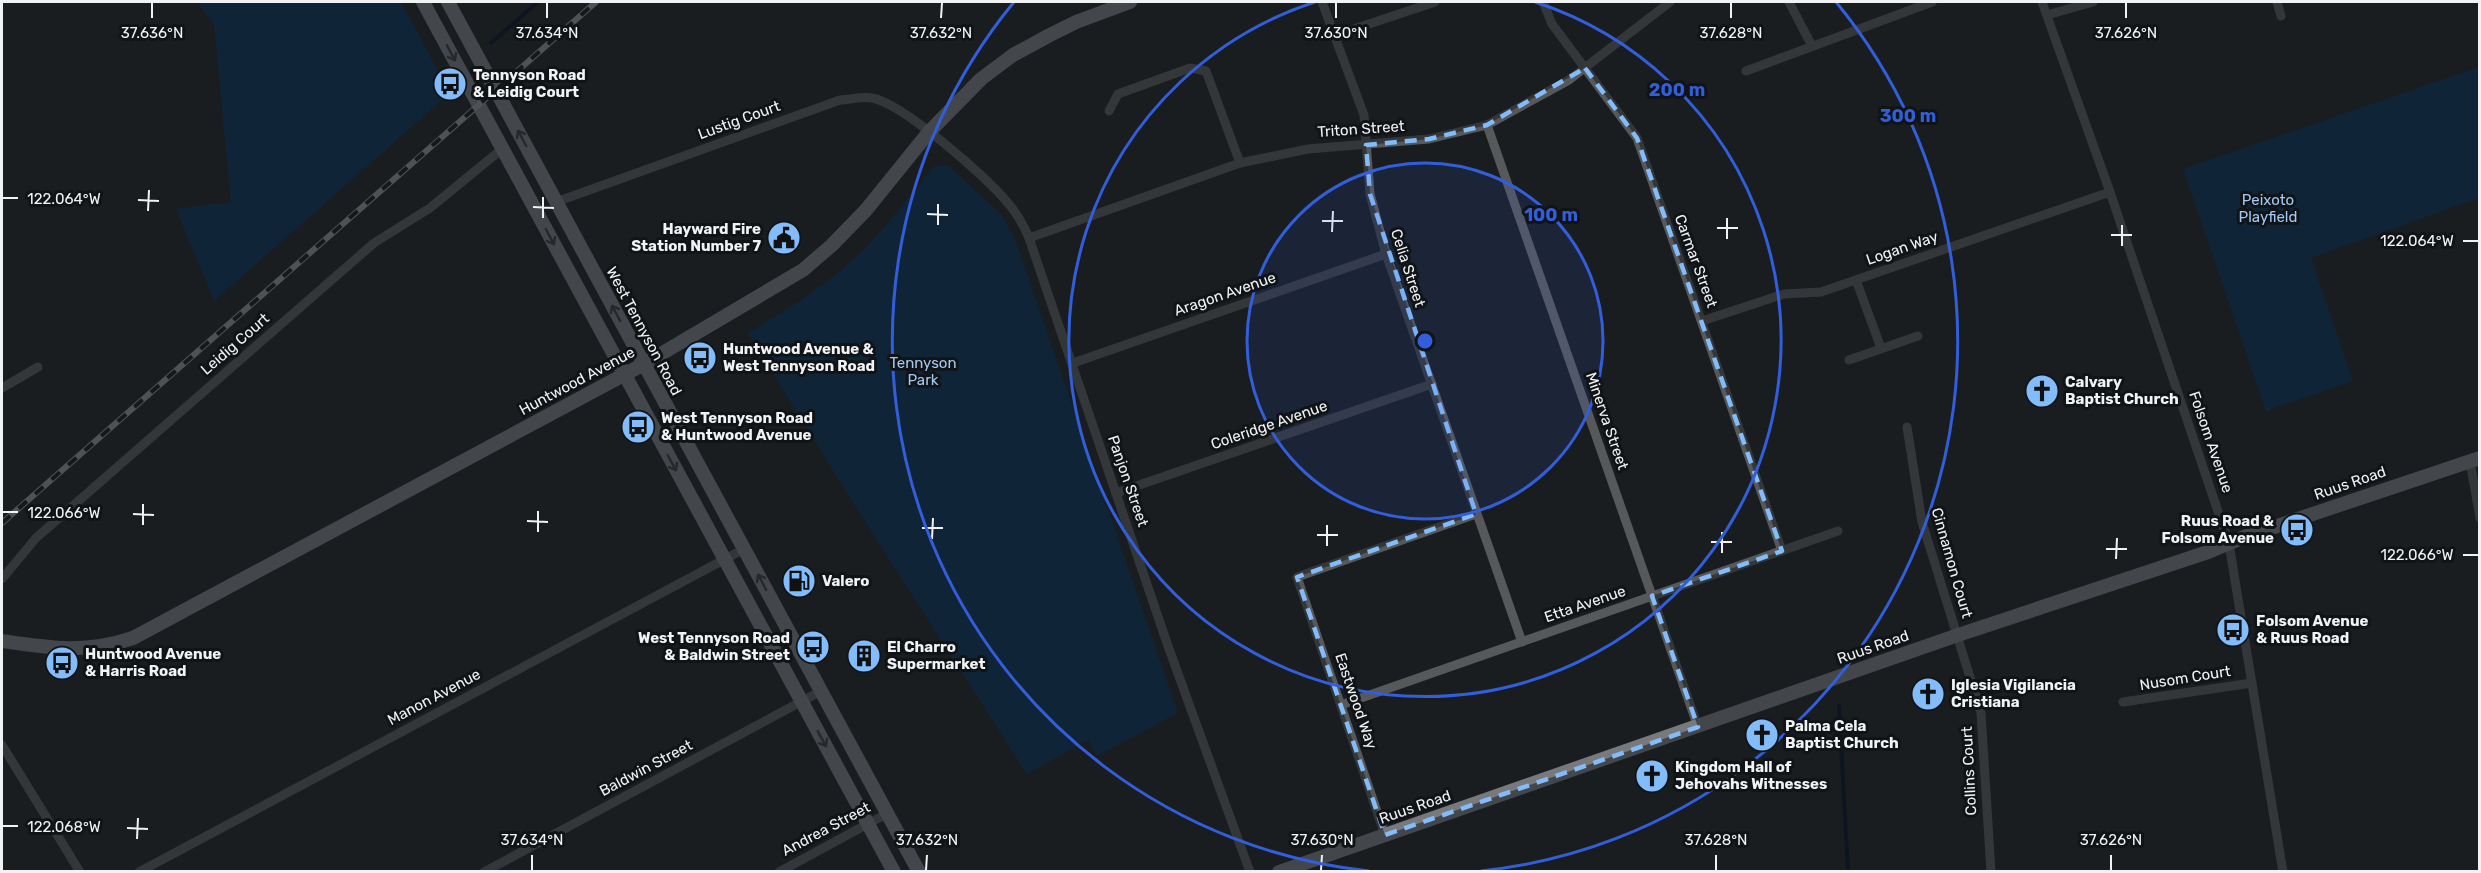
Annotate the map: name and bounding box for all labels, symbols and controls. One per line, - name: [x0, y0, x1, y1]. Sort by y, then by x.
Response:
- text: 37.636°N: [121, 24, 183, 42]
- text: 37.634°N: [516, 24, 578, 42]
- text: 37.632°N: [910, 24, 972, 42]
- text: 37.630°N: [1304, 24, 1368, 42]
- text: 37.628°N: [1700, 24, 1762, 42]
- text: 37.626°N: [2095, 24, 2157, 42]
- one-way arrow: [445, 44, 457, 61]
- bus stop icon: Tennyson Road & Leidig Court: [432, 66, 468, 102]
- place label: Tennyson Road & Leidig Court: [473, 66, 586, 101]
- text: 200 m: [1649, 79, 1705, 101]
- street label: Lustig Court: [695, 97, 783, 143]
- text: 300 m: [1880, 105, 1936, 127]
- street label: Triton Street: [1317, 117, 1405, 141]
- one-way arrow: [516, 130, 528, 147]
- text: 122.064°W: [27, 190, 101, 208]
- park label: Peixoto Playfield: [2239, 191, 2297, 226]
- text: 100 m: [1524, 204, 1578, 226]
- street label: Carmar Street: [1671, 212, 1721, 310]
- place label: Hayward Fire Station Number 7: [631, 220, 761, 255]
- public building icon: Hayward Fire Station Number 7: [766, 220, 802, 256]
- street label: Celia Street: [1387, 227, 1429, 309]
- street label: Logan Way: [1864, 227, 1940, 269]
- one-way arrow: [544, 228, 556, 245]
- text: 122.064°W: [2380, 232, 2454, 250]
- street label: West Tennyson Road: [602, 264, 686, 398]
- street label: Aragon Avenue: [1172, 268, 1278, 320]
- one-way arrow: [610, 304, 621, 322]
- street label: Leidig Court: [197, 309, 273, 379]
- centre of rings: [1415, 331, 1435, 351]
- bus stop icon: Huntwood Avenue & West Tennyson Road: [682, 340, 718, 376]
- place label: Huntwood Avenue & West Tennyson Road: [723, 340, 875, 375]
- street label: Huntwood Avenue: [516, 343, 638, 419]
- park label: Tennyson Park: [890, 354, 956, 389]
- street label: Minerva Street: [1582, 370, 1632, 472]
- church icon: Calvary Baptist Church: [2024, 373, 2060, 409]
- place label: Calvary Baptist Church: [2065, 373, 2179, 408]
- street label: Folsom Avenue: [2185, 389, 2237, 495]
- street label: Coleridge Avenue: [1208, 397, 1330, 453]
- bus stop icon: West Tennyson Road & Huntwood Avenue: [620, 409, 656, 445]
- place label: West Tennyson Road & Huntwood Avenue: [661, 409, 813, 444]
- street label: Panjon Street: [1104, 433, 1152, 529]
- one-way arrow: [666, 454, 678, 471]
- street label: Ruus Road: [2312, 462, 2388, 504]
- text: 122.066°W: [27, 504, 101, 522]
- street label: Cinnamon Court: [1928, 506, 1976, 620]
- place label: Ruus Road & Folsom Avenue: [2162, 512, 2274, 547]
- bus stop icon: Ruus Road & Folsom Avenue: [2279, 512, 2315, 548]
- text: 122.066°W: [2380, 546, 2454, 564]
- fuel station icon: Valero: [781, 563, 817, 599]
- place label: Valero: [822, 572, 869, 590]
- one-way arrow: [756, 574, 768, 591]
- street label: Etta Avenue: [1542, 582, 1628, 626]
- bus stop icon: Folsom Avenue & Ruus Road: [2215, 612, 2251, 648]
- place label: Folsom Avenue & Ruus Road: [2256, 612, 2369, 647]
- street label: Ruus Road: [1835, 626, 1911, 668]
- place label: West Tennyson Road & Baldwin Street: [638, 629, 790, 664]
- bus stop icon: West Tennyson Road & Baldwin Street: [795, 629, 831, 665]
- building icon: El Charro Supermarket: [846, 638, 882, 674]
- place label: El Charro Supermarket: [887, 638, 985, 673]
- bus stop icon: Huntwood Avenue & Harris Road: [44, 645, 80, 681]
- place label: Huntwood Avenue & Harris Road: [85, 645, 221, 680]
- street label: Eastwood Way: [1331, 651, 1381, 751]
- street label: Nusom Court: [2138, 662, 2232, 694]
- street label: Manon Avenue: [384, 665, 484, 729]
- church icon: Iglesia Vigilancia Cristiana: [1910, 676, 1946, 712]
- place label: Iglesia Vigilancia Cristiana: [1951, 676, 2076, 711]
- church icon: Palma Cela Baptist Church: [1744, 717, 1780, 753]
- place label: Palma Cela Baptist Church: [1785, 717, 1899, 752]
- street label: Collins Court: [1958, 726, 1980, 816]
- one-way arrow: [817, 730, 828, 748]
- street label: Baldwin Street: [596, 736, 696, 800]
- church icon: Kingdom Hall of Jehovahs Witnesses: [1634, 758, 1670, 794]
- place label: Kingdom Hall of Jehovahs Witnesses: [1675, 758, 1827, 793]
- street label: Ruus Road: [1377, 786, 1453, 828]
- street label: Andrea Street: [779, 798, 873, 860]
- text: 122.068°W: [27, 818, 101, 836]
- text: 37.634°N: [501, 831, 563, 849]
- text: 37.632°N: [896, 831, 958, 849]
- text: 37.630°N: [1290, 831, 1354, 849]
- text: 37.628°N: [1685, 831, 1747, 849]
- text: 37.626°N: [2080, 831, 2142, 849]

